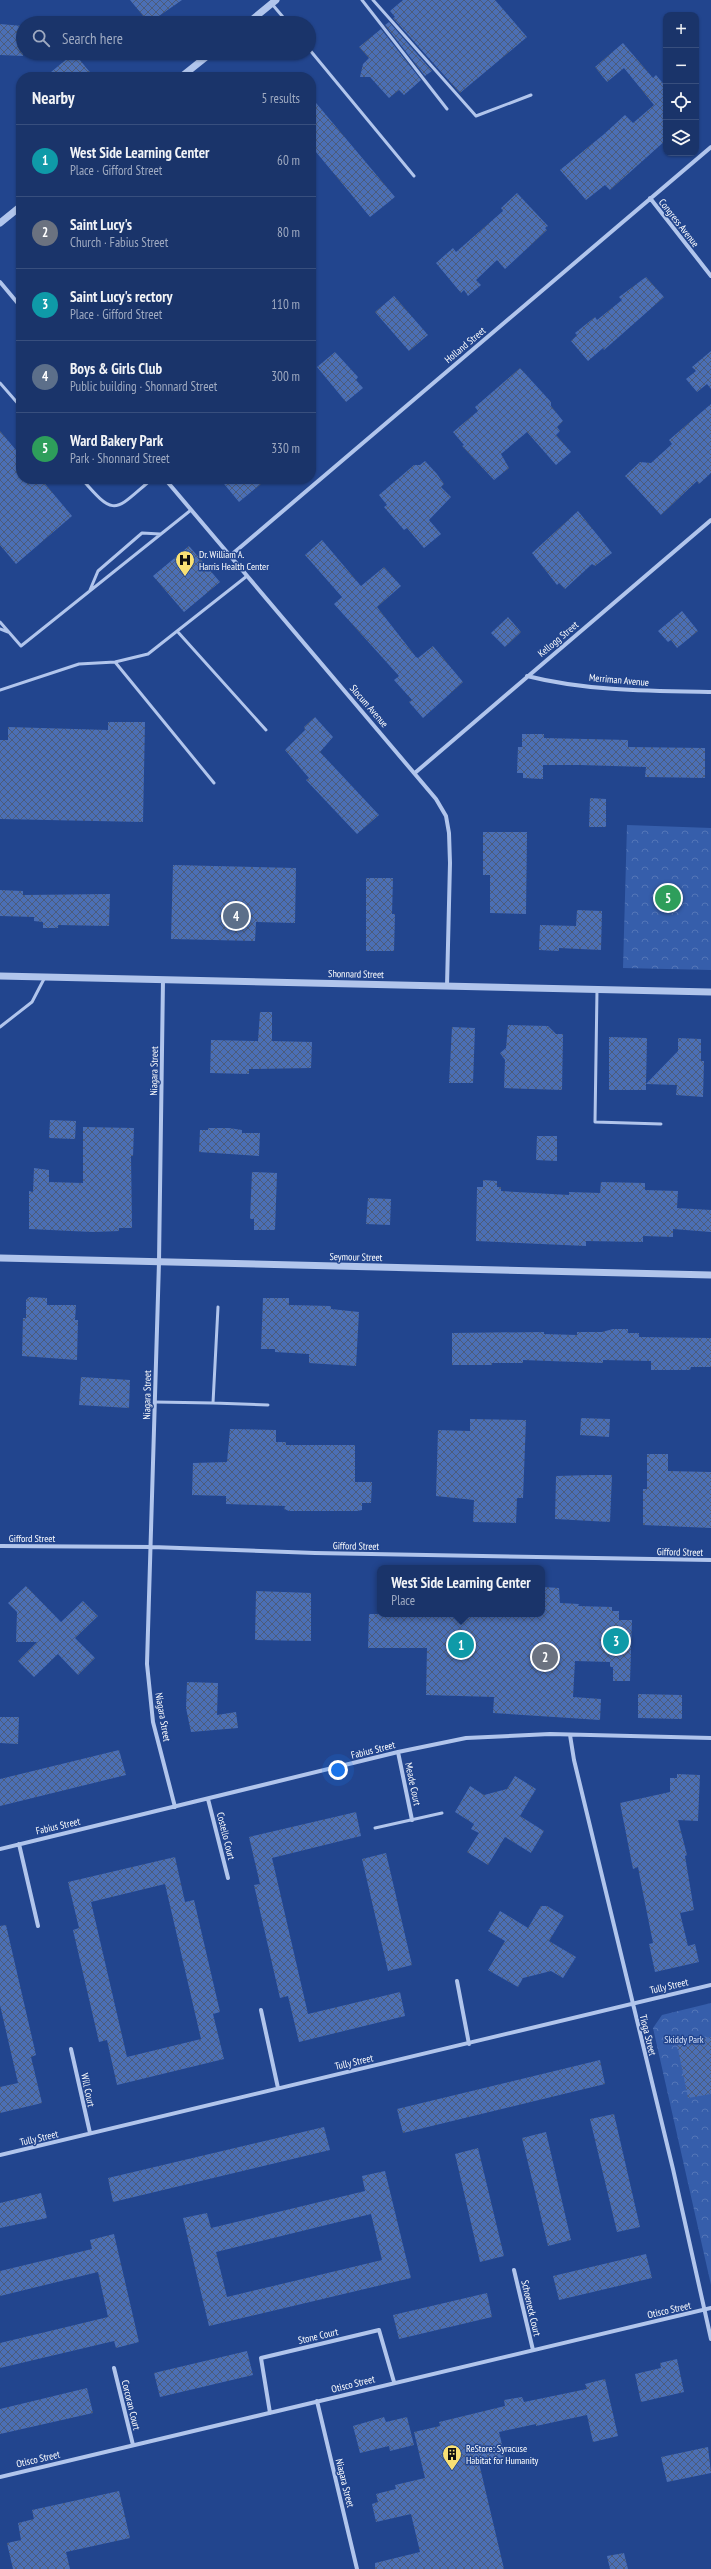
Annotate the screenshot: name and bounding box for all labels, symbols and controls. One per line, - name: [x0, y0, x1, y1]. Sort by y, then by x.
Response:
- map controls: [663, 12, 699, 156]
- button: +: [663, 12, 699, 48]
- search box: [16, 16, 316, 60]
- icon: search: [30, 27, 52, 49]
- text: Search here: [62, 29, 123, 48]
- button: −: [663, 48, 699, 84]
- button: locate: [663, 84, 699, 120]
- text: Nearby: [32, 87, 75, 109]
- text: 5 results: [261, 90, 300, 107]
- button: layers: [663, 120, 699, 156]
- text: West Side Learning Center: [70, 143, 209, 162]
- text: 1: [42, 152, 48, 169]
- text: 60 m: [277, 152, 300, 169]
- text: Place · Gifford Street: [70, 162, 162, 179]
- street label: Congress Avenue: [656, 196, 702, 250]
- text: Saint Lucy's: [70, 215, 132, 234]
- text: 2: [42, 224, 48, 241]
- text: 80 m: [277, 224, 300, 241]
- text: Church · Fabius Street: [70, 234, 168, 251]
- text: Saint Lucy's rectory: [70, 287, 173, 306]
- text: 3: [42, 296, 48, 313]
- text: 110 m: [271, 296, 300, 313]
- text: Place · Gifford Street: [70, 306, 162, 323]
- street label: Holland Street: [442, 324, 488, 366]
- text: Boys & Girls Club: [70, 359, 162, 378]
- text: 4: [42, 368, 48, 385]
- text: 300 m: [271, 368, 300, 385]
- text: Public building · Shonnard Street: [70, 378, 217, 395]
- text: Ward Bakery Park: [70, 431, 163, 450]
- text: 5: [42, 440, 48, 457]
- text: 330 m: [271, 440, 300, 457]
- text: Park · Shonnard Street: [70, 450, 170, 467]
- place label: Dr. William A. Harris Health Center: [199, 548, 269, 573]
- hospital icon: Dr. William A. Harris Health Center: [174, 549, 196, 577]
- street label: Kellogg Street: [535, 618, 581, 660]
- street label: Merriman Avenue: [588, 671, 650, 689]
- street label: Slocum Avenue: [347, 682, 391, 730]
- pin: 5: [655, 883, 681, 913]
- pin: 4: [223, 901, 249, 931]
- street label: Shonnard Street: [328, 967, 384, 981]
- street label: Niagara Street: [147, 1046, 161, 1096]
- street label: Seymour Street: [330, 1250, 383, 1264]
- street label: Niagara Street: [140, 1370, 154, 1420]
- street label: Gifford Street: [9, 1532, 55, 1545]
- street label: Gifford Street: [333, 1539, 380, 1553]
- street label: Gifford Street: [657, 1545, 704, 1559]
- popup: [377, 1565, 545, 1617]
- text: West Side Learning Center: [391, 1573, 531, 1592]
- text: Place: [391, 1592, 415, 1609]
- pin: 3: [603, 1626, 629, 1656]
- pin: 1: [448, 1630, 474, 1660]
- pin: 2: [532, 1642, 558, 1672]
- street label: Niagara Street: [152, 1692, 174, 1743]
- street label: Fabius Street: [350, 1738, 397, 1762]
- your location: [328, 1760, 348, 1780]
- street label: Meade Court: [402, 1761, 424, 1807]
- street label: Costello Court: [214, 1811, 238, 1861]
- street label: Fabius Street: [35, 1815, 82, 1837]
- street label: Tully Street: [649, 1975, 690, 1997]
- street label: Tioga Street: [637, 2013, 659, 2057]
- park label: Skiddy Park: [664, 2033, 704, 2046]
- street label: Tully Street: [334, 2051, 375, 2073]
- street label: Will Court: [78, 2072, 98, 2108]
- street label: Tully Street: [19, 2127, 60, 2149]
- street label: Schoeneck Court: [518, 2279, 544, 2338]
- street label: Otisco Street: [646, 2299, 692, 2321]
- street label: Stone Court: [297, 2325, 339, 2347]
- street label: Otisco Street: [330, 2372, 376, 2396]
- street label: Corcoran Court: [119, 2379, 144, 2432]
- place label: ReStore: Syracuse Habitat for Humanity: [466, 2442, 539, 2467]
- building icon: ReStore: Syracuse Habitat for Humanity: [441, 2443, 463, 2471]
- street label: Otisco Street: [15, 2448, 61, 2470]
- street label: Niagara Street: [333, 2457, 357, 2509]

